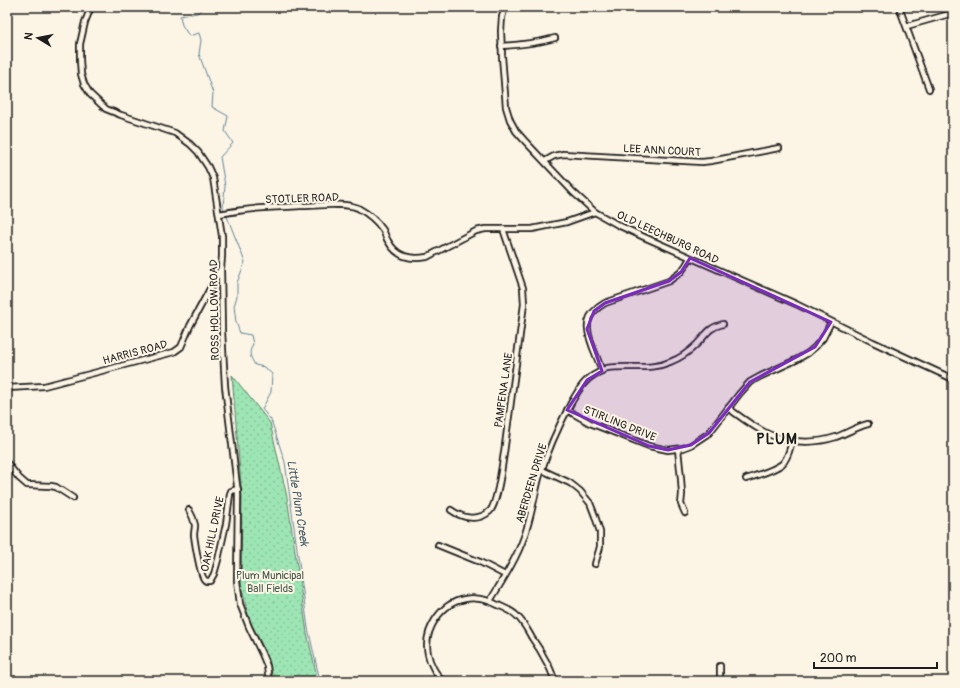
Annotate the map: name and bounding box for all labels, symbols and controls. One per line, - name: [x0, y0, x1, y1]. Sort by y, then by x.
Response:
- north arrow: [18, 18, 58, 58]
- text: N: [22, 31, 36, 41]
- street label: LEE ANN COURT: [623, 142, 701, 159]
- street label: STOTLER ROAD: [265, 191, 339, 206]
- street label: OLD LEECHBURG ROAD: [615, 208, 721, 267]
- street label: ROSS HOLLOW ROAD: [207, 259, 222, 361]
- street label: HARRIS ROAD: [102, 338, 169, 367]
- street label: PAMPENA LANE: [492, 352, 515, 428]
- street label: STIRLING DRIVE: [582, 403, 658, 444]
- district label: PLUM: [756, 430, 798, 449]
- street label: ABERDEEN DRIVE: [513, 442, 550, 524]
- water label: Little Plum Creek: [283, 459, 312, 548]
- street label: OAK HILL DRIVE: [198, 495, 227, 573]
- park label: Plum Municipal Ball Fields: [236, 569, 304, 595]
- scale bar: [814, 644, 937, 670]
- text: 200 m: [820, 651, 857, 666]

